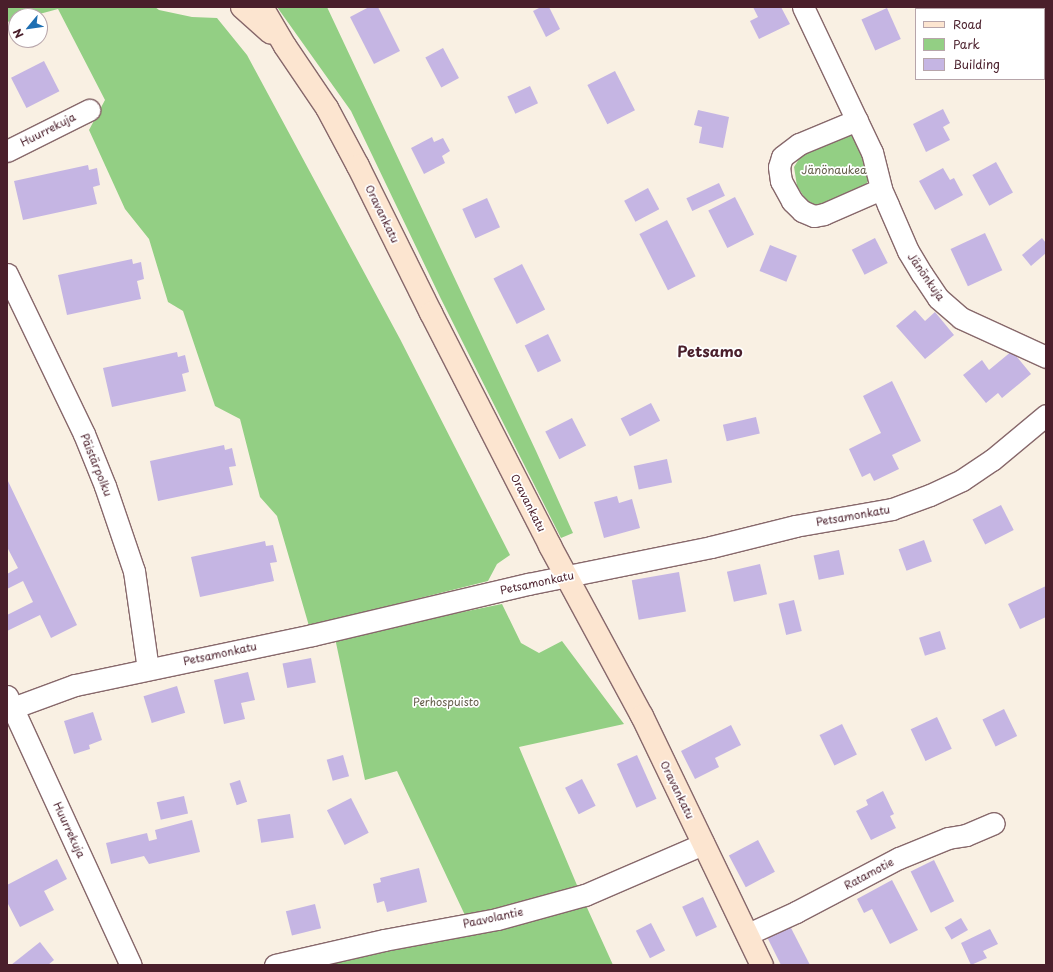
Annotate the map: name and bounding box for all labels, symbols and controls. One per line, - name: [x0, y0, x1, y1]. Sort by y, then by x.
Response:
- north arrow: [8, 8, 48, 48]
- legend: [915, 8, 1045, 80]
- text: Road: [953, 15, 982, 33]
- text: N: [8, 26, 27, 42]
- text: Park: [953, 35, 980, 53]
- text: Building: [953, 55, 1000, 73]
- street label: Huurrekuja: [18, 110, 78, 150]
- park label: Jänönaukea: [801, 163, 867, 177]
- street label: Oravankatu: [362, 183, 402, 245]
- street label: Jänönkuja: [905, 251, 947, 303]
- district label: Petsamo: [677, 342, 743, 360]
- street label: Päistärpolku: [77, 432, 115, 498]
- street label: Oravankatu: [508, 472, 548, 534]
- street label: Petsamonkatu: [815, 503, 891, 529]
- street label: Petsamonkatu: [499, 569, 575, 597]
- street label: Petsamonkatu: [182, 640, 258, 668]
- park label: Perhospuisto: [413, 695, 479, 709]
- street label: Oravankatu: [657, 759, 697, 821]
- street label: Huurrekuja: [50, 800, 88, 860]
- street label: Ratamotie: [842, 855, 896, 893]
- street label: Paavolantie: [462, 905, 524, 931]

